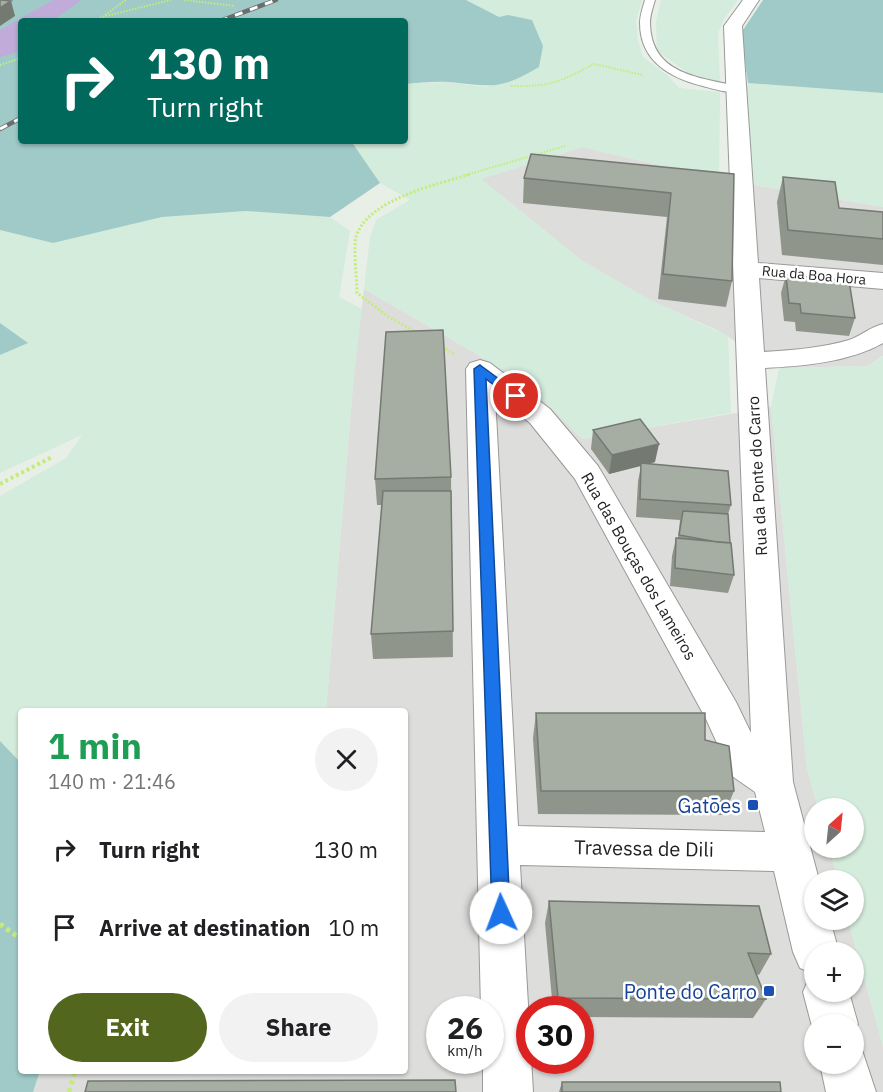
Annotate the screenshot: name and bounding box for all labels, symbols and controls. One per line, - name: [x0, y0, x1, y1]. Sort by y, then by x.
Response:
- text: 130 m: [147, 36, 270, 91]
- icon: right: [48, 42, 126, 120]
- text: Turn right: [147, 89, 264, 124]
- street label: Rua da Boa Hora: [761, 261, 867, 289]
- pin: [490, 370, 541, 421]
- icon: arrive: [499, 379, 532, 412]
- street label: Rua da Ponte do Carro: [743, 396, 771, 556]
- street label: Rua das Bouças dos Lameiros: [577, 469, 701, 663]
- text: 1 min: [48, 722, 142, 769]
- button: close: [315, 728, 378, 791]
- text: 140 m · 21:46: [48, 768, 176, 795]
- place label: Gatões: [678, 792, 741, 819]
- marker: Gatões: [746, 798, 760, 812]
- north arrow: [804, 798, 864, 858]
- map controls: [804, 798, 864, 1074]
- icon: right: [48, 833, 81, 866]
- street label: Travessa de Dili: [574, 833, 714, 863]
- text: Turn right: [99, 835, 200, 864]
- text: 130 m: [314, 835, 378, 864]
- button: layers: [804, 870, 864, 930]
- position arrow: [469, 881, 533, 945]
- icon: arrive: [48, 911, 81, 944]
- text: Arrive at destination: [99, 913, 310, 942]
- text: 10 m: [328, 913, 379, 942]
- button: +: [804, 942, 864, 1002]
- place label: Ponte do Carro: [624, 978, 757, 1005]
- marker: Ponte do Carro: [762, 984, 776, 998]
- button: Exit: [48, 993, 207, 1062]
- button: Share: [219, 993, 378, 1062]
- speed limit sign: 30: [516, 996, 594, 1074]
- text: 26: [447, 1008, 483, 1047]
- button: −: [804, 1014, 864, 1074]
- text: km/h: [447, 1041, 483, 1060]

